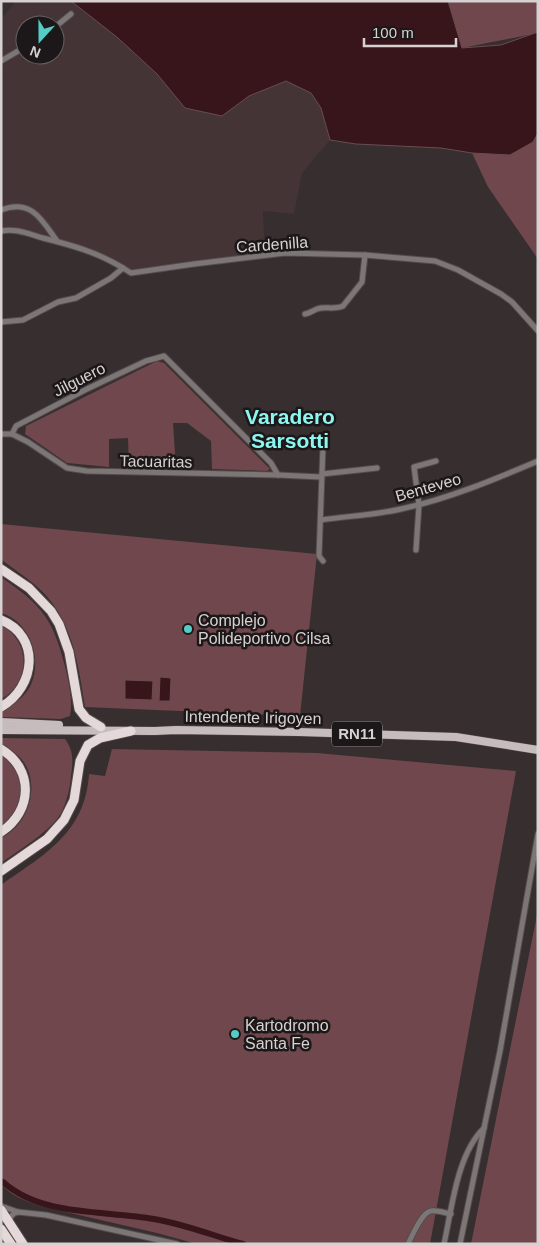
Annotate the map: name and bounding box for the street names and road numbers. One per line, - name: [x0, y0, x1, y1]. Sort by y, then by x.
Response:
- street label: Cardenilla: [236, 234, 309, 255]
- street label: Jilguero: [50, 359, 108, 400]
- street label: Tacuaritas: [119, 452, 193, 471]
- street label: Benteveo: [393, 470, 463, 505]
- street label: Intendente Irigoyen: [184, 708, 322, 727]
- road number: RN11: [332, 722, 382, 746]

